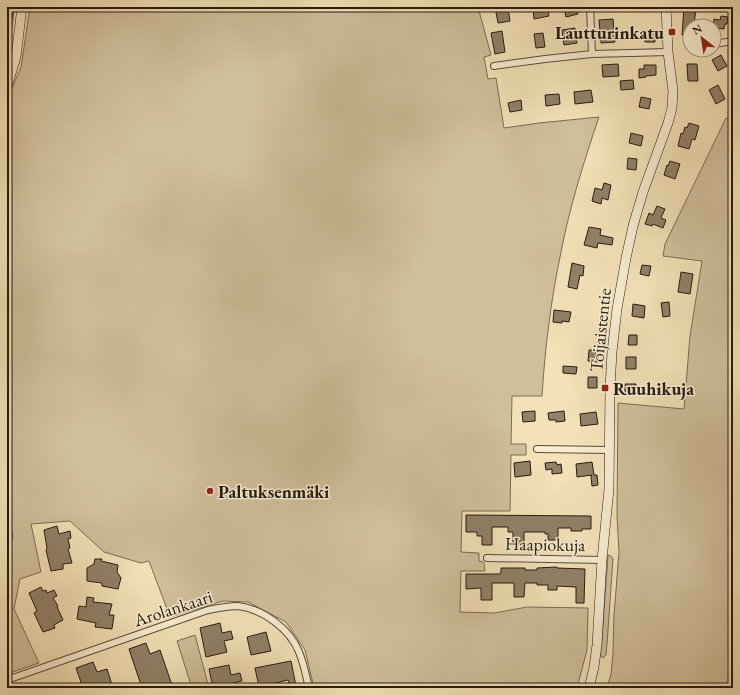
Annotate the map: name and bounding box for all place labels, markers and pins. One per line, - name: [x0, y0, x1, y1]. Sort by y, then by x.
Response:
- place label: Lautturinkatu: [555, 21, 664, 44]
- marker: Lautturinkatu: [667, 27, 677, 37]
- place label: Ruuhikuja: [613, 377, 694, 400]
- marker: Ruuhikuja: [600, 383, 610, 393]
- place label: Paltuksenmäki: [218, 480, 330, 503]
- marker: Paltuksenmäki: [205, 486, 215, 496]

